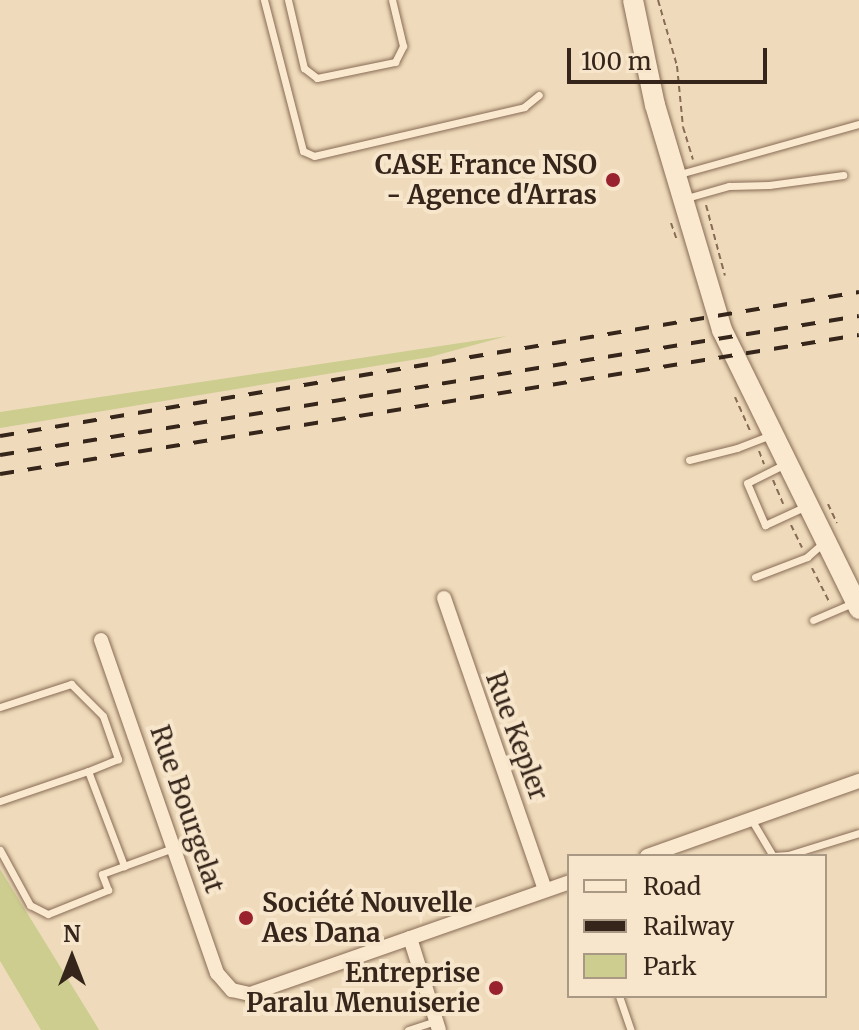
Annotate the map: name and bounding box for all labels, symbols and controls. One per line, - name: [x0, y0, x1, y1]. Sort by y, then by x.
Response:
- scale bar: [571, 32, 771, 82]
- text: 100 m: [581, 46, 651, 77]
- place label: CASE France NSO - Agence d'Arras: [375, 149, 597, 210]
- marker: CASE France NSO - Agence d'Arras: [604, 171, 622, 189]
- street label: Rue Kepler: [479, 668, 555, 804]
- street label: Rue Bourgelat: [144, 721, 230, 897]
- legend: [567, 854, 827, 998]
- text: Road: [643, 871, 701, 902]
- place label: Société Nouvelle Aes Dana: [262, 887, 472, 948]
- marker: Société Nouvelle Aes Dana: [237, 909, 255, 927]
- text: Railway: [643, 911, 734, 942]
- north arrow: [32, 918, 112, 998]
- text: N: [63, 920, 81, 948]
- text: Park: [643, 951, 696, 982]
- place label: Entreprise Paralu Menuiserie: [246, 957, 480, 1018]
- marker: Entreprise Paralu Menuiserie: [487, 979, 505, 997]

